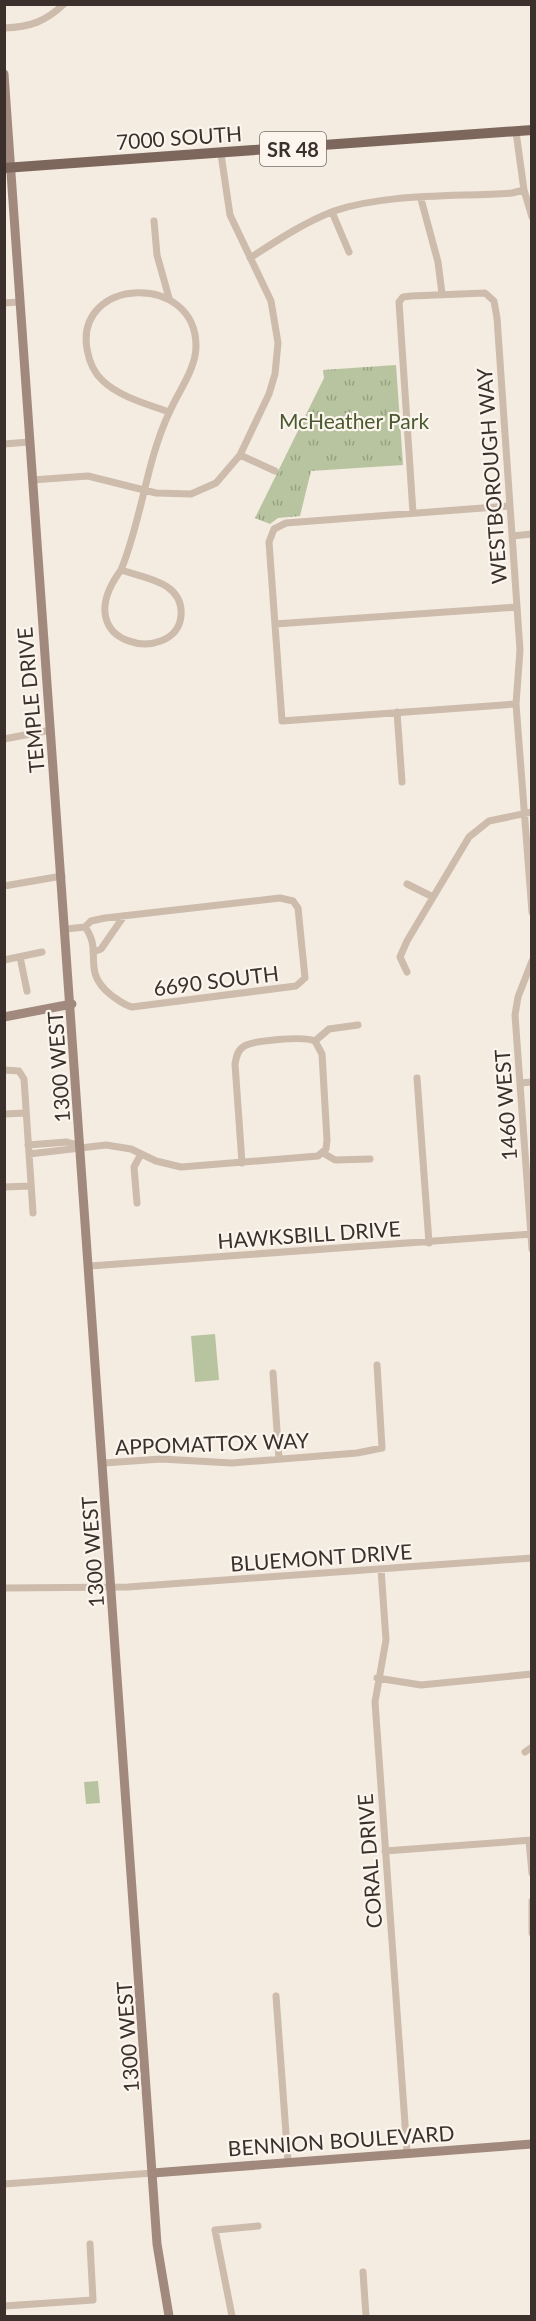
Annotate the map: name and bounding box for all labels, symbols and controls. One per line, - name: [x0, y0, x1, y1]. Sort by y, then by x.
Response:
- street label: 7000 SOUTH: [115, 120, 243, 154]
- road number: SR 48: [260, 132, 326, 166]
- street label: WESTBOROUGH WAY: [471, 366, 511, 585]
- park label: McHeather Park: [279, 408, 429, 433]
- street label: TEMPLE DRIVE: [11, 626, 49, 774]
- street label: 6690 SOUTH: [152, 960, 280, 1000]
- street label: 1300 WEST: [42, 1010, 74, 1123]
- street label: 1460 WEST: [489, 1048, 521, 1161]
- street label: HAWKSBILL DRIVE: [217, 1215, 401, 1253]
- street label: APPOMATTOX WAY: [114, 1427, 310, 1459]
- street label: 1300 WEST: [76, 1495, 108, 1608]
- street label: BLUEMONT DRIVE: [229, 1538, 413, 1576]
- street label: CORAL DRIVE: [352, 1793, 386, 1929]
- street label: 1300 WEST: [111, 1980, 143, 2093]
- street label: BENNION BOULEVARD: [227, 2120, 455, 2160]

